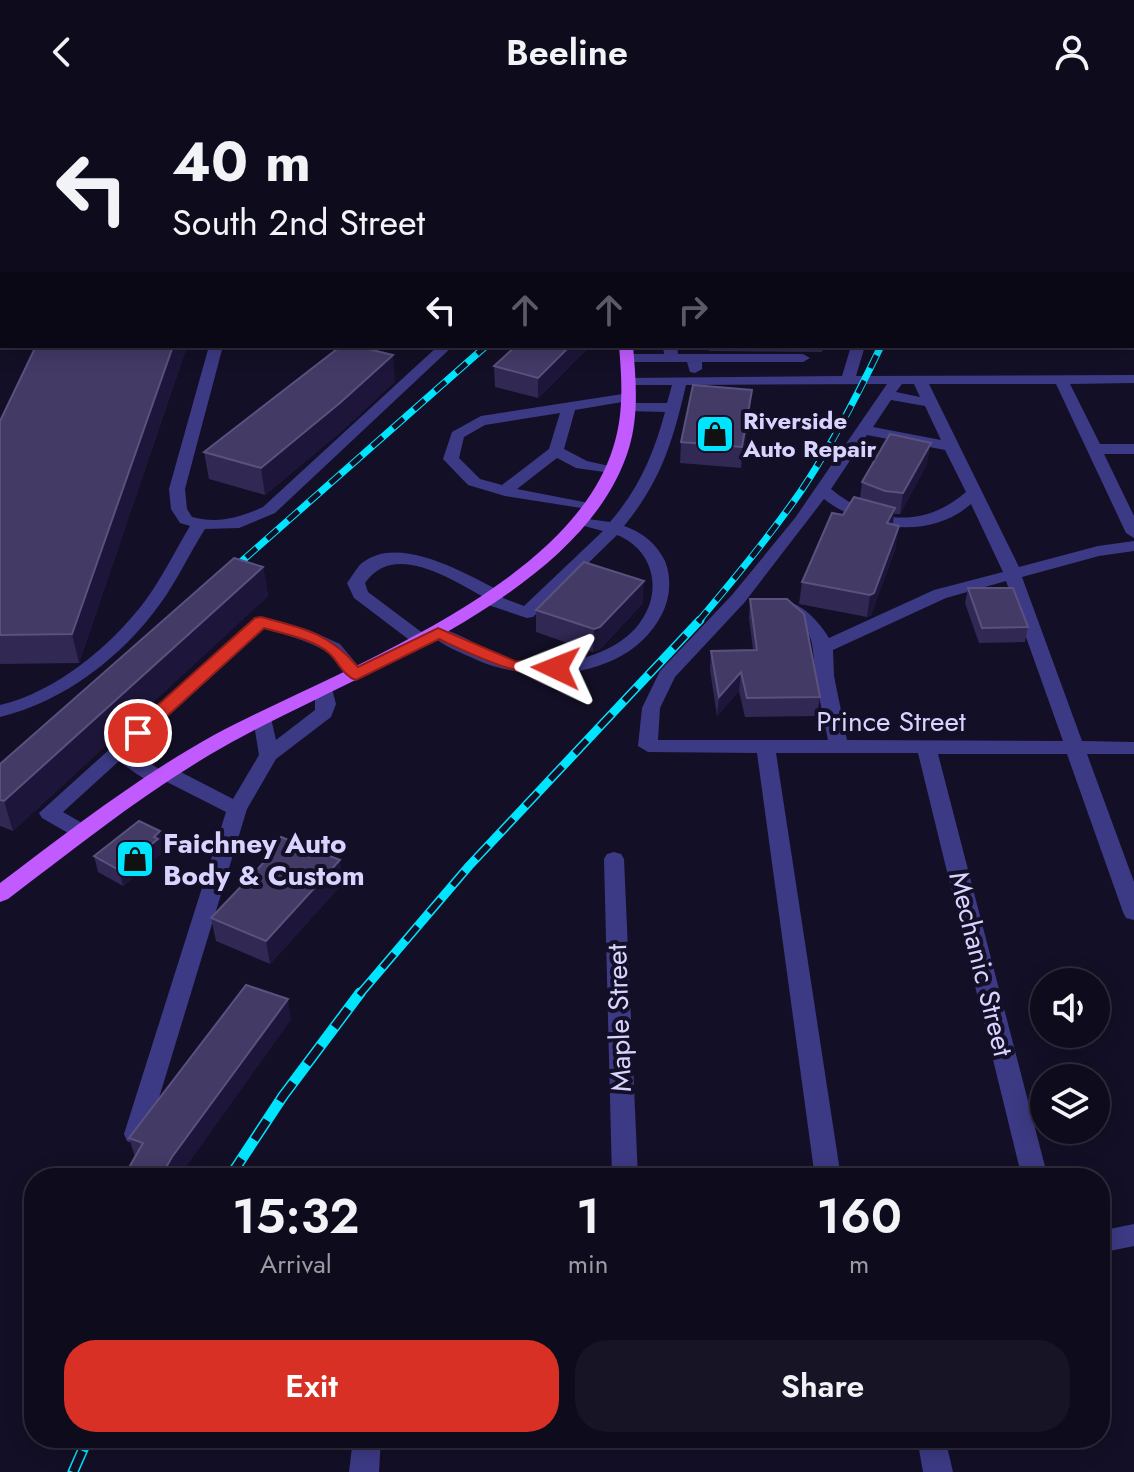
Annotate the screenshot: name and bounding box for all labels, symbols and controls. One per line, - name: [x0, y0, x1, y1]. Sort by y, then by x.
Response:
- text: Beeline: [506, 26, 628, 78]
- icon: back: [40, 30, 84, 74]
- icon: person: [1050, 30, 1094, 74]
- text: 40 m: [172, 121, 311, 202]
- icon: left: [40, 136, 144, 240]
- text: South 2nd Street: [172, 196, 425, 248]
- icon: left: [419, 288, 463, 332]
- icon: ahead: [503, 288, 547, 332]
- icon: ahead: [587, 288, 631, 332]
- icon: right: [671, 288, 715, 332]
- place label: Riverside Auto Repair: [742, 403, 877, 466]
- shop icon: Riverside Auto Repair: [694, 413, 736, 455]
- position arrow: [514, 626, 598, 710]
- pin: [104, 699, 172, 767]
- street label: Prince Street: [816, 701, 966, 742]
- icon: arrive: [116, 711, 160, 755]
- place label: Faichney Auto Body & Custom: [163, 823, 365, 896]
- shop icon: Faichney Auto Body & Custom: [114, 838, 156, 880]
- street label: Mechanic Street: [938, 867, 1024, 1061]
- street label: Maple Street: [596, 943, 642, 1093]
- map controls: [1030, 968, 1110, 1144]
- button: sound: [1030, 968, 1110, 1048]
- button: layers: [1030, 1064, 1110, 1144]
- text: 15:32: [232, 1182, 360, 1251]
- text: 1: [576, 1182, 600, 1251]
- text: 160: [817, 1182, 902, 1251]
- text: Arrival: [260, 1245, 332, 1283]
- text: min: [568, 1245, 608, 1283]
- text: m: [849, 1245, 869, 1283]
- button: Exit: [64, 1340, 559, 1432]
- button: Share: [575, 1340, 1070, 1432]

